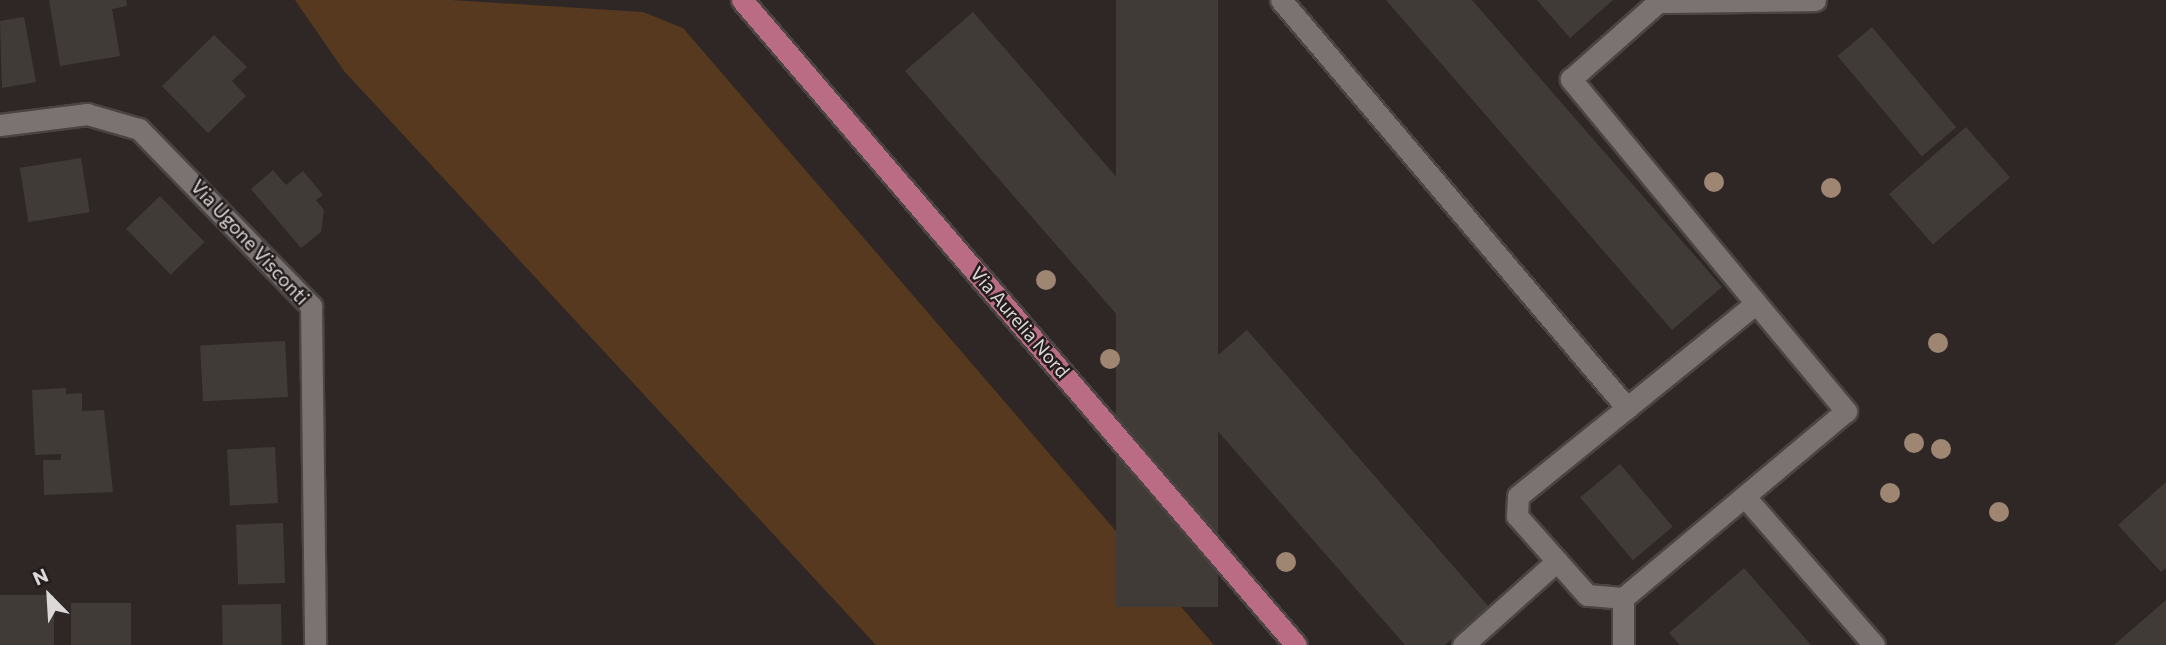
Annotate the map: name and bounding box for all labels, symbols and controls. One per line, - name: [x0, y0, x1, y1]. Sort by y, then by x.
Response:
- street label: Via Ugone Visconti: [186, 175, 314, 309]
- street label: Via Aurelia Nord: [966, 262, 1074, 382]
- north arrow: [14, 561, 84, 631]
- text: N: [29, 563, 51, 590]

